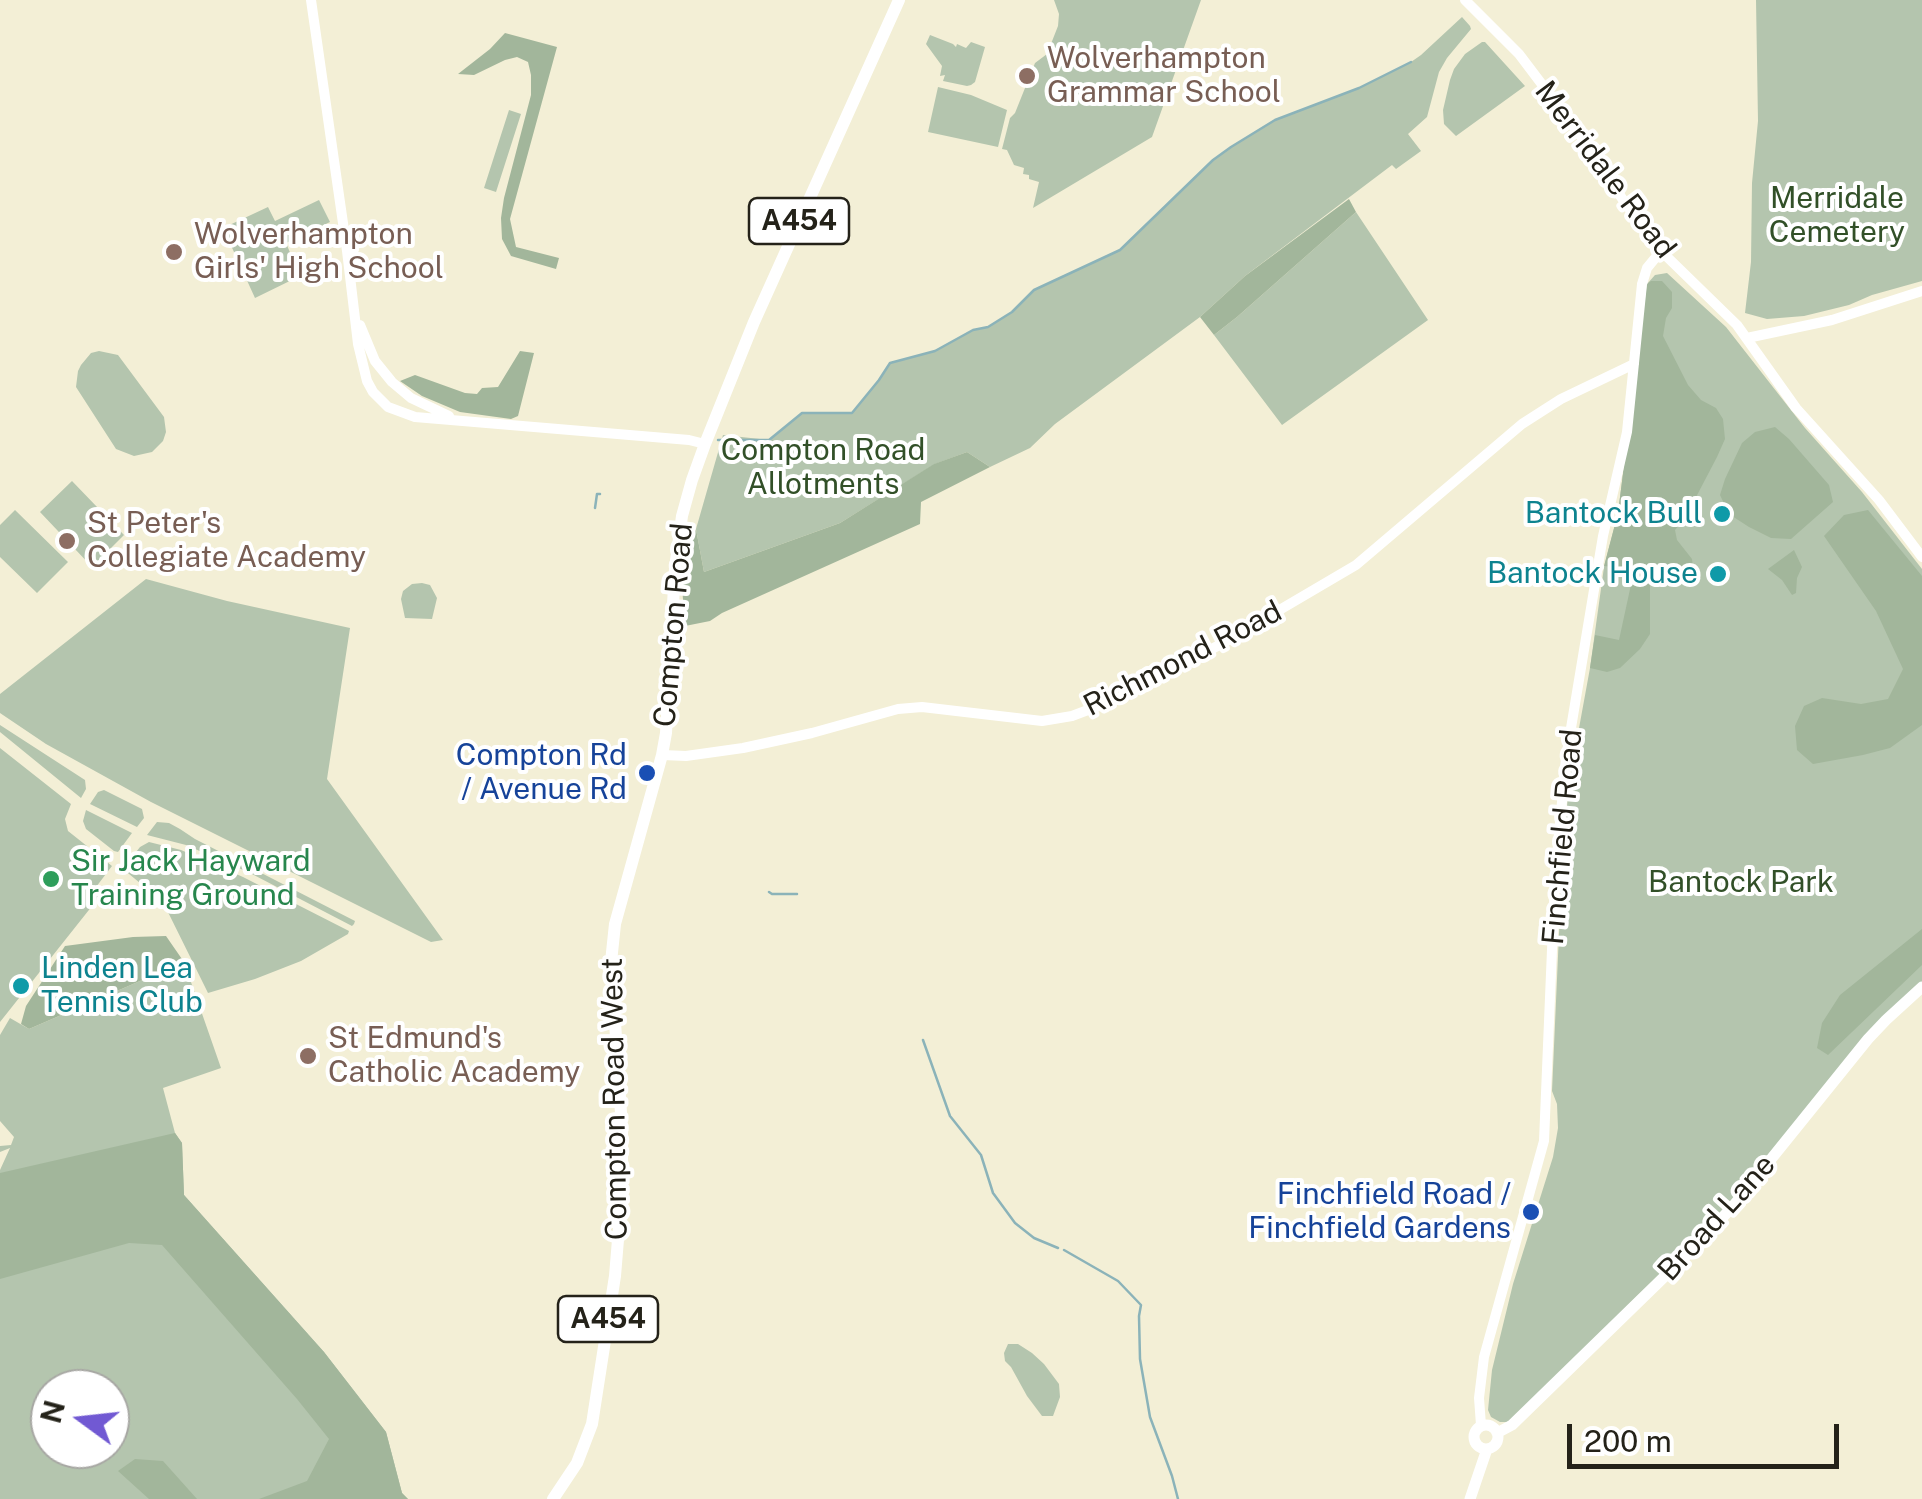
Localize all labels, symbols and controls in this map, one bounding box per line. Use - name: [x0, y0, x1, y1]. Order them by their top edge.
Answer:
- place label: Wolverhampton Grammar School: [1047, 41, 1281, 112]
- marker: Wolverhampton Grammar School: [1016, 65, 1038, 87]
- street label: Merridale Road: [1527, 74, 1683, 266]
- park label: Merridale Cemetery: [1769, 181, 1905, 252]
- road number: A454: [749, 198, 849, 244]
- place label: Wolverhampton Girls' High School: [194, 217, 444, 288]
- marker: Wolverhampton Girls' High School: [163, 241, 185, 263]
- park label: Compton Road Allotments: [721, 433, 925, 504]
- place label: Bantock Bull: [1525, 496, 1702, 532]
- marker: Bantock Bull: [1711, 503, 1733, 525]
- place label: St Peter's Collegiate Academy: [87, 506, 366, 576]
- street label: Compton Road: [647, 522, 701, 728]
- marker: St Peter's Collegiate Academy: [56, 530, 78, 552]
- place label: Bantock House: [1487, 556, 1698, 592]
- marker: Bantock House: [1707, 563, 1729, 585]
- street label: Richmond Road: [1078, 594, 1288, 724]
- street label: Finchfield Road: [1536, 728, 1590, 946]
- place label: Compton Rd / Avenue Rd: [456, 738, 627, 808]
- marker: Compton Rd / Avenue Rd: [636, 762, 658, 784]
- place label: Sir Jack Hayward Training Ground: [71, 844, 311, 914]
- park label: Bantock Park: [1648, 865, 1834, 901]
- marker: Sir Jack Hayward Training Ground: [40, 868, 62, 890]
- place label: Linden Lea Tennis Club: [41, 951, 203, 1022]
- street label: Compton Road West: [595, 957, 635, 1241]
- marker: Linden Lea Tennis Club: [10, 975, 32, 997]
- place label: St Edmund's Catholic Academy: [328, 1021, 580, 1092]
- marker: St Edmund's Catholic Academy: [297, 1045, 319, 1067]
- street label: Broad Lane: [1651, 1147, 1783, 1289]
- place label: Finchfield Road / Finchfield Gardens: [1248, 1177, 1511, 1248]
- marker: Finchfield Road / Finchfield Gardens: [1520, 1201, 1542, 1223]
- road number: A454: [558, 1296, 658, 1342]
- north arrow: [30, 1369, 130, 1469]
- text: N: [34, 1397, 71, 1426]
- scale bar: [1572, 1404, 1844, 1466]
- text: 200 m: [1584, 1423, 1672, 1459]

